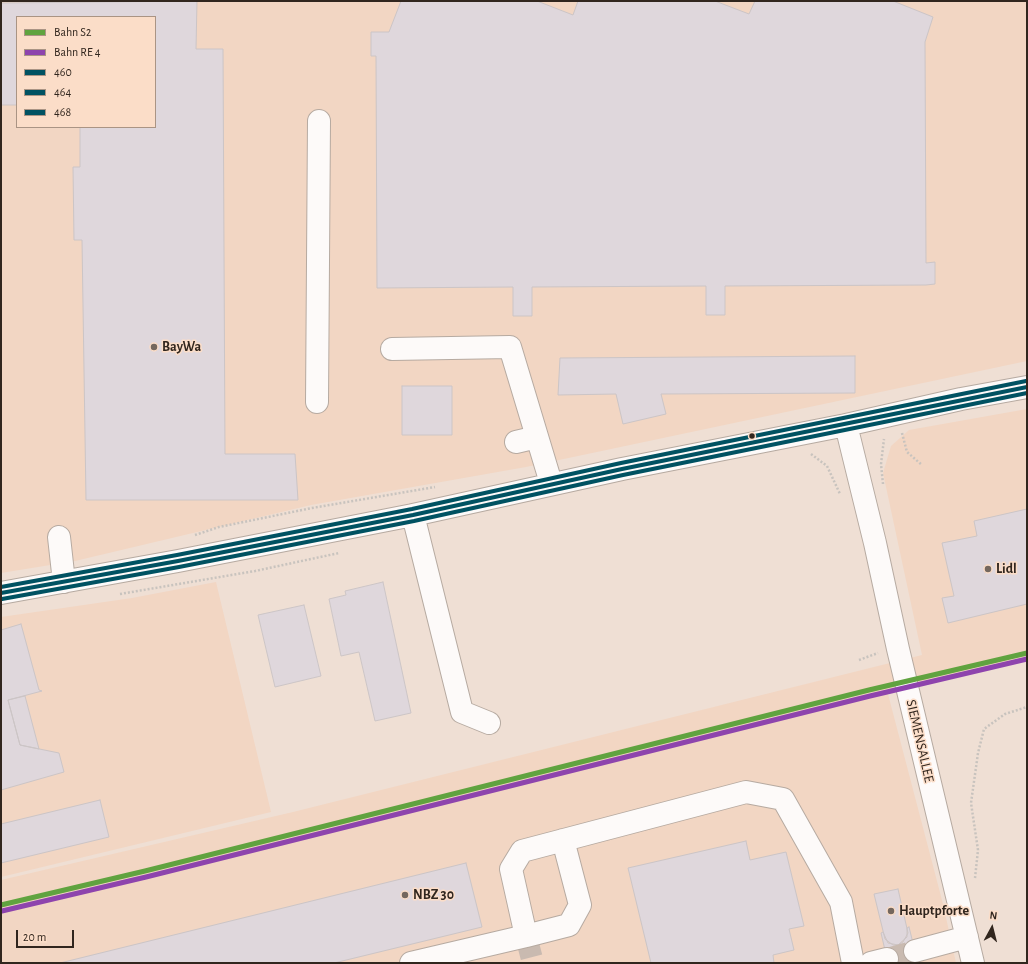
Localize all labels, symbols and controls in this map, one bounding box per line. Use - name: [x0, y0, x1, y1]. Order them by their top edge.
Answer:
- legend: [16, 16, 156, 128]
- text: Bahn S2: [54, 26, 91, 38]
- text: Bahn RE 4: [54, 46, 100, 58]
- text: 460: [54, 66, 72, 78]
- text: 464: [54, 86, 71, 98]
- text: 468: [54, 106, 71, 118]
- place label: BayWa: [162, 339, 201, 355]
- marker: BayWa: [149, 342, 159, 352]
- unlabelled marker: [747, 431, 757, 441]
- place label: Lidl: [996, 561, 1017, 577]
- marker: Lidl: [983, 564, 993, 574]
- street label: SIEMENSALLEE: [902, 698, 938, 784]
- place label: NBZ 30: [413, 887, 454, 903]
- marker: NBZ 30: [400, 890, 410, 900]
- place label: Hauptpforte: [899, 903, 969, 919]
- marker: Hauptpforte: [886, 906, 896, 916]
- north arrow: [972, 908, 1012, 948]
- text: N: [989, 910, 998, 922]
- scale bar: [18, 922, 76, 948]
- text: 20 m: [23, 931, 46, 943]

